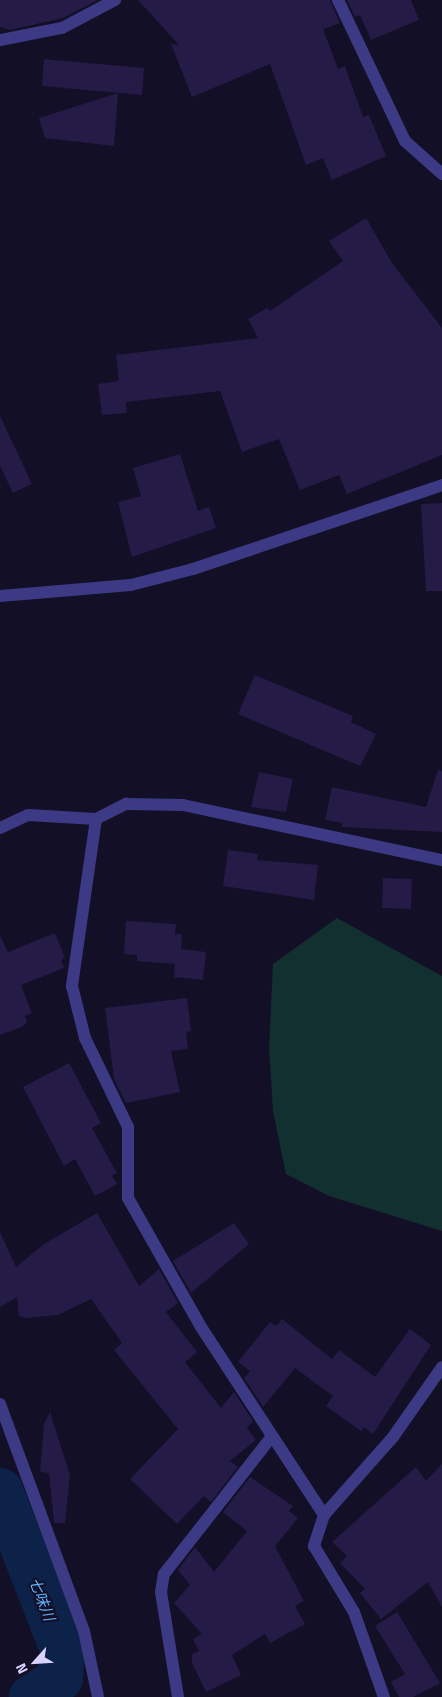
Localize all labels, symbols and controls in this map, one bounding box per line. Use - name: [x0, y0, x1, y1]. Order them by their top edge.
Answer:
- water label: 七味川: [26, 1575, 58, 1623]
- north arrow: [10, 1637, 60, 1687]
- text: N: [10, 1660, 33, 1678]

